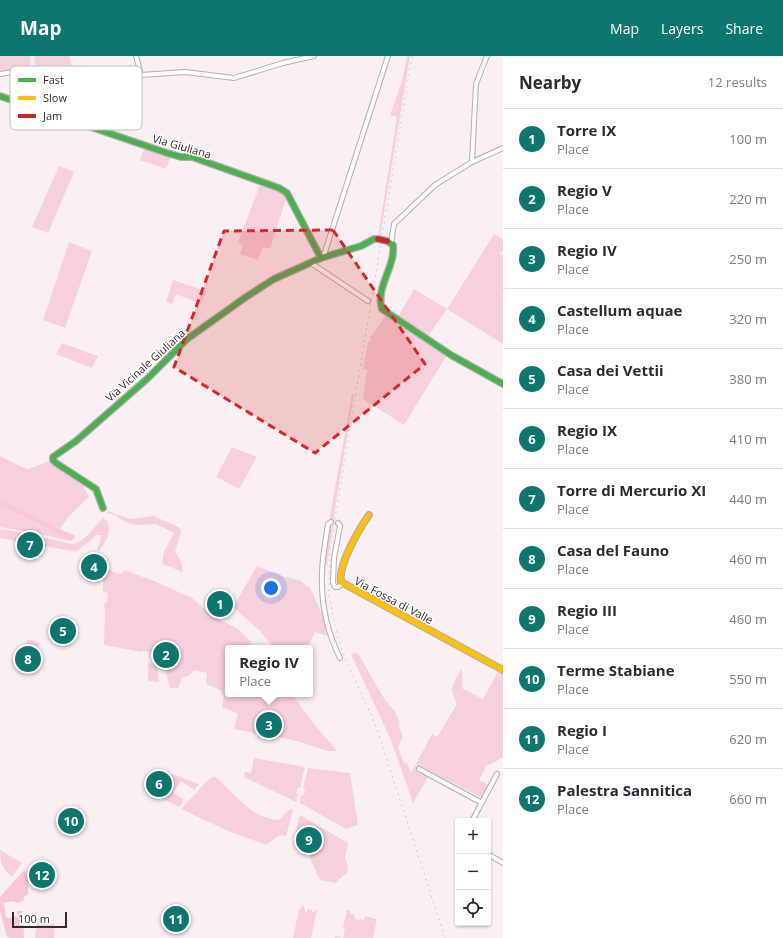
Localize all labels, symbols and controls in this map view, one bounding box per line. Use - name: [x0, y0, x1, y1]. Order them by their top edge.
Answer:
- text: Map: [20, 15, 61, 41]
- text: Map: [610, 19, 639, 38]
- text: Layers: [661, 19, 703, 38]
- text: Share: [725, 19, 763, 38]
- legend: [10, 66, 142, 130]
- text: Nearby: [519, 71, 581, 94]
- text: Fast: [43, 72, 64, 87]
- text: 12 results: [708, 73, 767, 91]
- text: Slow: [43, 90, 67, 105]
- text: Jam: [42, 108, 62, 123]
- text: Torre IX: [557, 120, 616, 140]
- street label: Via Giuliana: [151, 130, 213, 162]
- text: 1: [528, 130, 536, 148]
- text: 100 m: [729, 130, 767, 148]
- text: Place: [557, 140, 589, 158]
- text: Regio V: [557, 180, 612, 200]
- text: 2: [528, 190, 536, 208]
- text: 220 m: [729, 190, 767, 208]
- text: Place: [557, 200, 589, 218]
- text: Regio IV: [557, 240, 617, 260]
- text: 3: [528, 250, 536, 268]
- text: 250 m: [729, 250, 767, 268]
- text: Place: [557, 260, 589, 278]
- text: Castellum aquae: [557, 300, 682, 320]
- text: 4: [528, 310, 536, 328]
- text: 320 m: [729, 310, 767, 328]
- text: Place: [557, 320, 589, 338]
- street label: Via Vicinale Giuliana: [102, 325, 188, 405]
- text: Casa dei Vettii: [557, 360, 664, 380]
- text: 5: [528, 370, 536, 388]
- text: 380 m: [729, 370, 767, 388]
- text: Place: [557, 380, 589, 398]
- text: Regio IX: [557, 420, 617, 440]
- text: 6: [528, 430, 536, 448]
- text: 410 m: [729, 430, 767, 448]
- text: Place: [557, 440, 589, 458]
- text: Torre di Mercurio XI: [557, 480, 706, 500]
- text: 7: [528, 490, 536, 508]
- text: 440 m: [729, 490, 767, 508]
- text: Place: [557, 500, 589, 518]
- pin: 7: [17, 530, 43, 560]
- text: Casa del Fauno: [557, 540, 669, 560]
- text: 8: [528, 550, 536, 568]
- text: 460 m: [729, 550, 767, 568]
- pin: 4: [81, 552, 107, 582]
- text: Place: [557, 560, 589, 578]
- street label: Via Fossa di Valle: [352, 573, 436, 627]
- your location: [261, 578, 281, 598]
- pin: 1: [207, 589, 233, 619]
- text: Regio III: [557, 600, 617, 620]
- text: 9: [528, 610, 536, 628]
- text: 460 m: [729, 610, 767, 628]
- pin: 5: [50, 616, 76, 646]
- text: Place: [557, 620, 589, 638]
- pin: 2: [153, 640, 179, 670]
- pin: 8: [15, 644, 41, 674]
- popup: [225, 645, 313, 697]
- text: Regio IV: [239, 652, 299, 672]
- text: Terme Stabiane: [557, 660, 675, 680]
- text: 10: [525, 670, 539, 688]
- text: 550 m: [729, 670, 767, 688]
- text: Place: [239, 672, 271, 690]
- text: Place: [557, 680, 589, 698]
- pin: 3: [256, 710, 282, 740]
- text: Regio I: [557, 720, 607, 740]
- text: 11: [525, 730, 539, 748]
- text: 620 m: [729, 730, 767, 748]
- text: Place: [557, 740, 589, 758]
- pin: 6: [146, 769, 172, 799]
- text: Palestra Sannitica: [557, 780, 692, 800]
- text: 12: [525, 790, 539, 808]
- text: 660 m: [729, 790, 767, 808]
- text: Place: [557, 800, 589, 818]
- pin: 10: [58, 806, 84, 836]
- map controls: [455, 818, 491, 926]
- button: +: [455, 818, 491, 854]
- pin: 9: [296, 825, 322, 855]
- button: −: [455, 854, 491, 890]
- pin: 12: [29, 860, 55, 890]
- button: locate: [455, 890, 491, 926]
- pin: 11: [163, 904, 189, 934]
- scale bar: [12, 910, 67, 929]
- text: 100 m: [18, 911, 50, 926]

